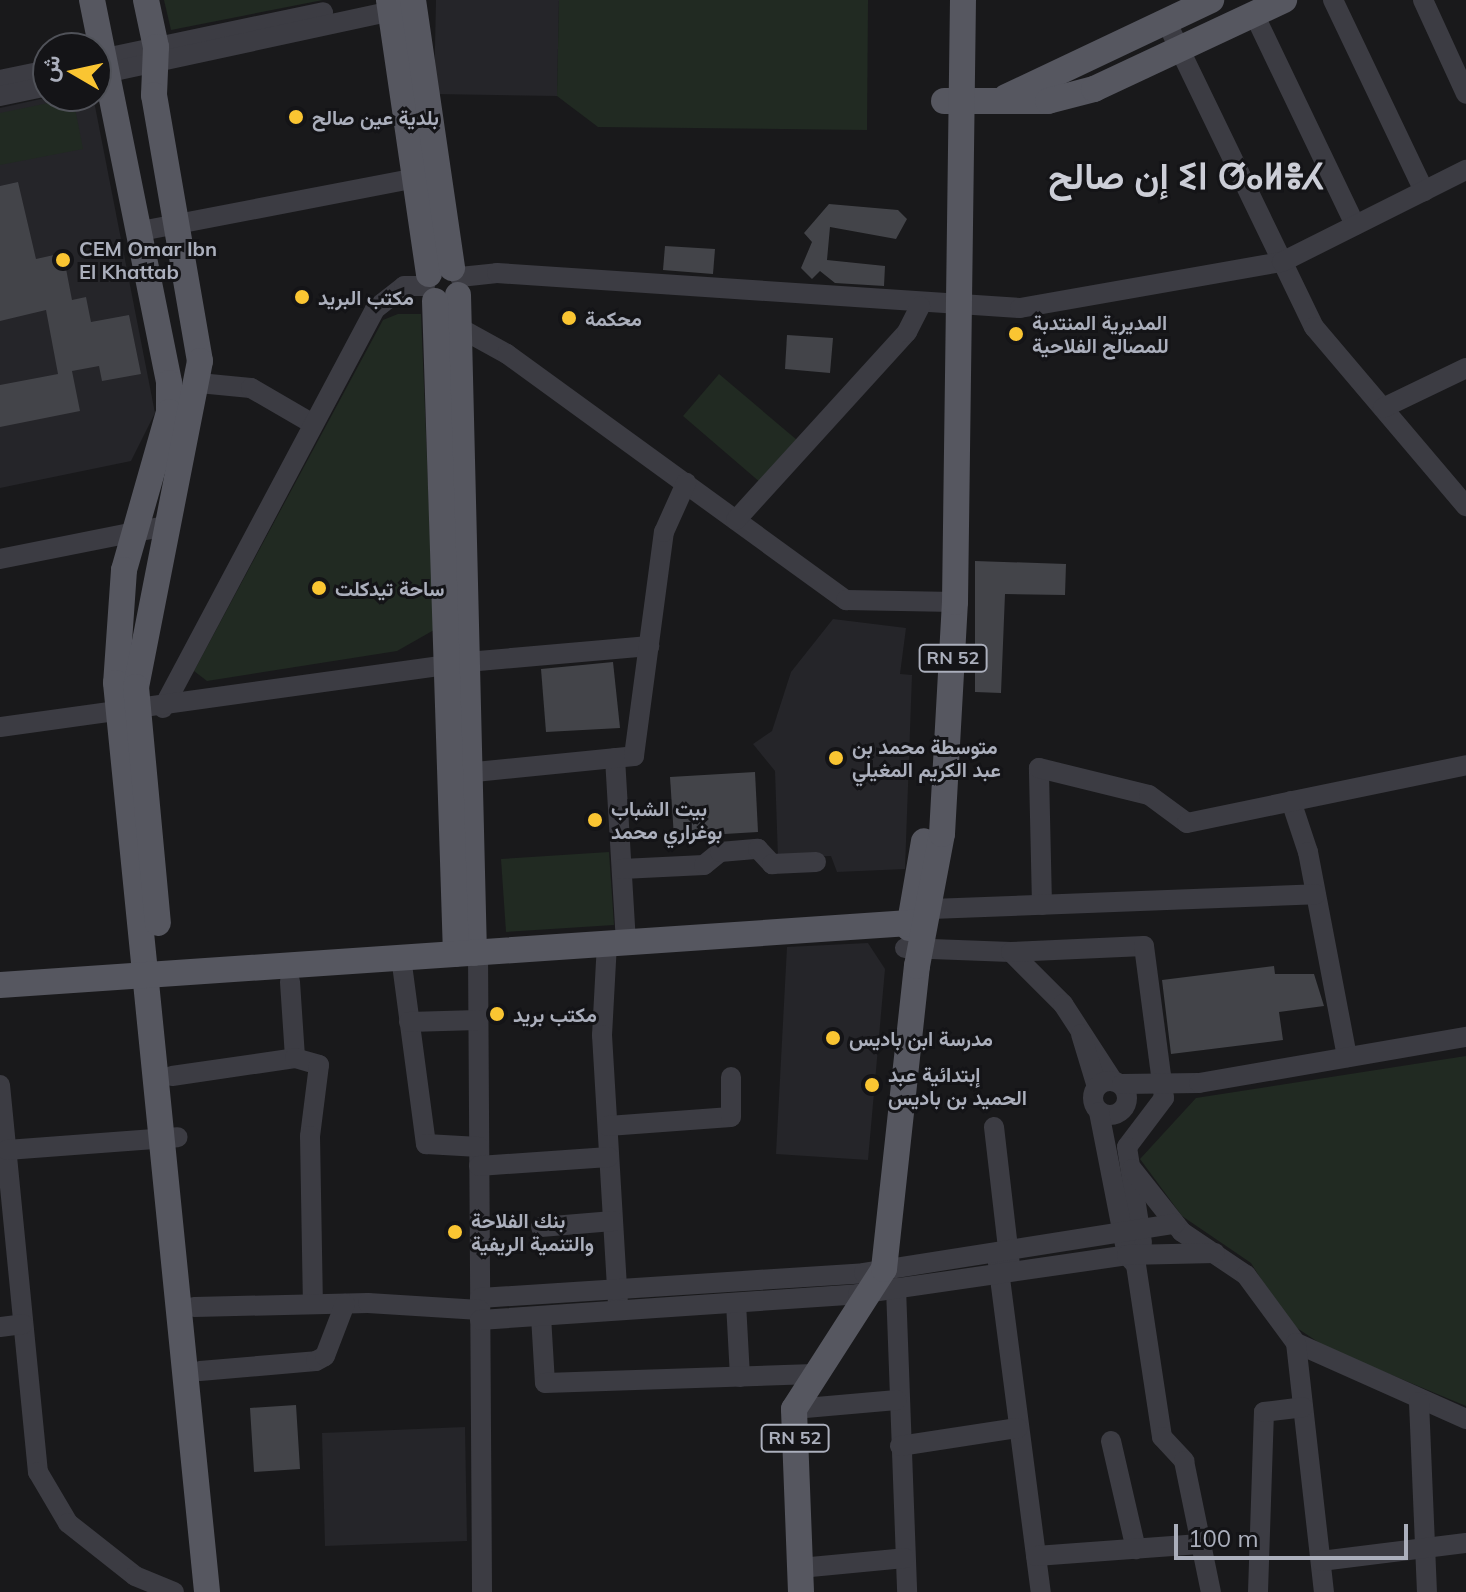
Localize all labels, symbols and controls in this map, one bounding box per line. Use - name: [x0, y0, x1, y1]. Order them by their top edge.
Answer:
- north arrow: [32, 32, 112, 112]
- text: ش: [34, 53, 66, 84]
- place label: بلدية عين صالح: [312, 105, 439, 129]
- marker: بلدية عين صالح: [287, 108, 305, 126]
- district label: إن صالح ⵉⵏ ⵚⴰⵍⴻⵃ: [1048, 154, 1324, 198]
- place label: CEM Omar Ibn El Khattab: [79, 236, 217, 283]
- marker: CEM Omar Ibn El Khattab: [54, 251, 72, 269]
- place label: مكتب البريد: [318, 285, 414, 309]
- marker: مكتب البريد: [293, 288, 311, 306]
- place label: محكمة: [585, 306, 642, 330]
- marker: محكمة: [560, 309, 578, 327]
- place label: المديرية المنتدبة للمصالح الفلاحية: [1032, 310, 1169, 357]
- marker: المديرية المنتدبة للمصالح الفلاحية: [1007, 325, 1025, 343]
- place label: ساحة تيدكلت: [335, 576, 445, 600]
- marker: ساحة تيدكلت: [310, 579, 328, 597]
- road number: RN 52: [917, 644, 989, 672]
- place label: متوسطة محمد بن عبد الكريم المغيلي: [852, 734, 1001, 781]
- marker: متوسطة محمد بن عبد الكريم المغيلي: [827, 749, 845, 767]
- place label: بيت الشباب بوغراري محمد: [611, 796, 722, 843]
- marker: بيت الشباب بوغراري محمد: [586, 811, 604, 829]
- place label: مكتب بريد: [513, 1002, 597, 1026]
- marker: مكتب بريد: [488, 1005, 506, 1023]
- place label: مدرسة ابن باديس: [849, 1026, 993, 1050]
- marker: مدرسة ابن باديس: [824, 1029, 842, 1047]
- place label: إبتدائية عبد الحميد بن باديس: [888, 1062, 1027, 1109]
- marker: إبتدائية عبد الحميد بن باديس: [863, 1076, 881, 1094]
- place label: بنك الفلاحة والتنمية الريفية: [471, 1208, 594, 1255]
- marker: بنك الفلاحة والتنمية الريفية: [446, 1223, 464, 1241]
- road number: RN 52: [759, 1424, 831, 1452]
- scale bar: [1178, 1508, 1412, 1558]
- text: 100 m: [1188, 1523, 1259, 1553]

